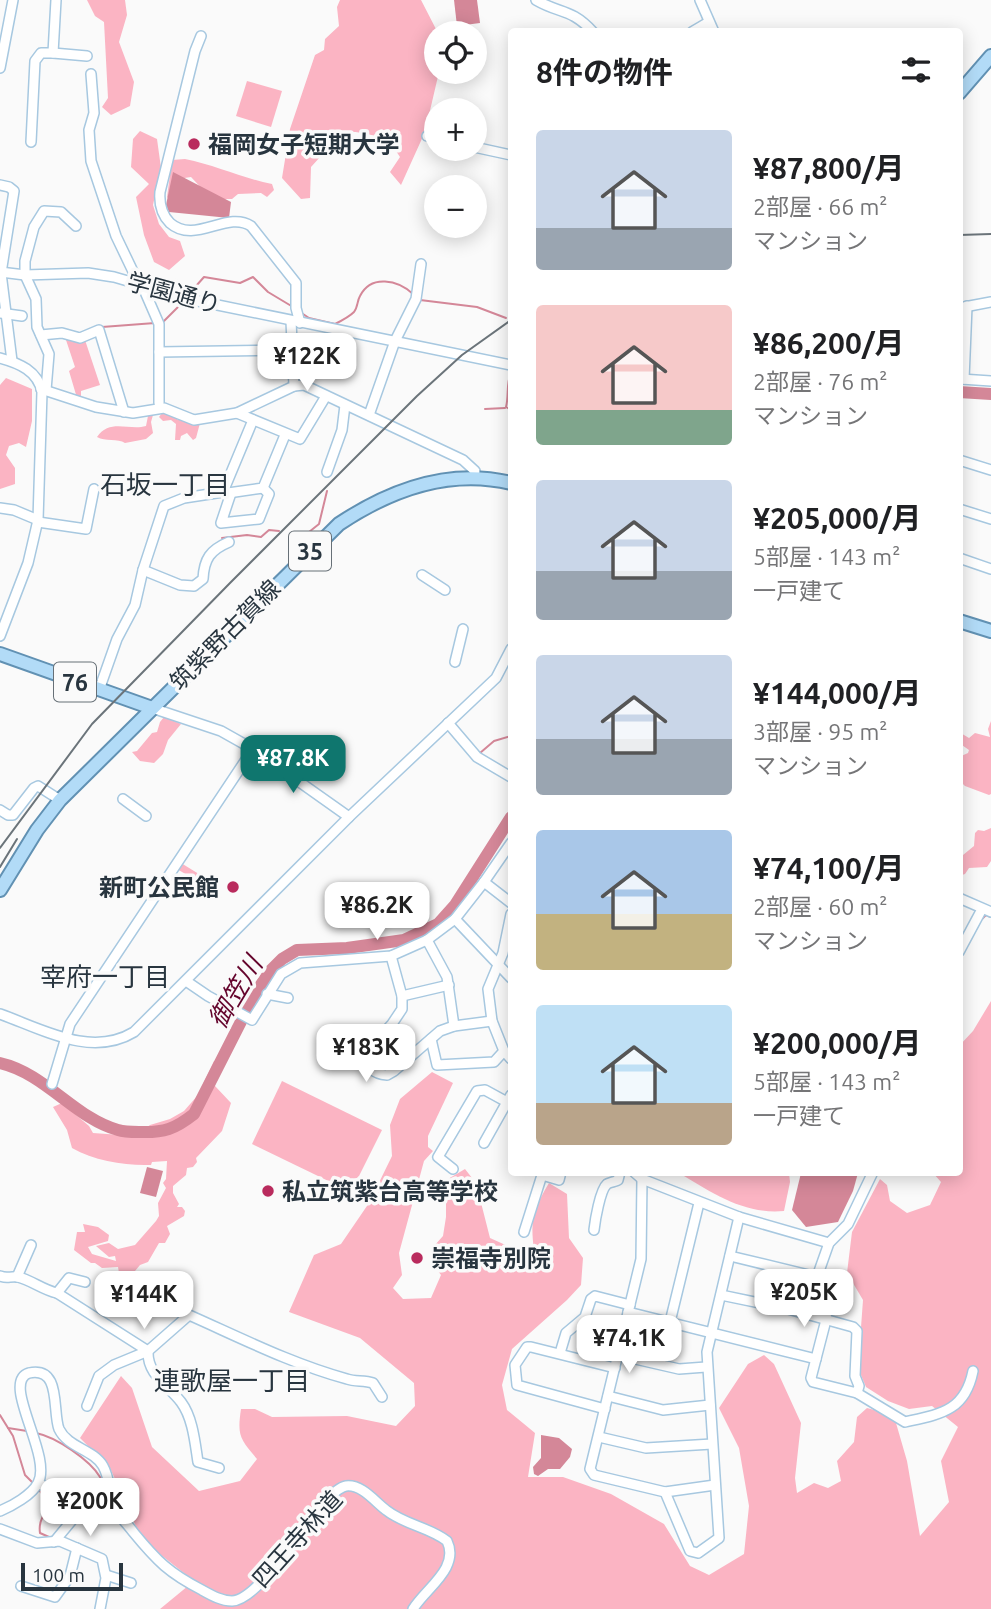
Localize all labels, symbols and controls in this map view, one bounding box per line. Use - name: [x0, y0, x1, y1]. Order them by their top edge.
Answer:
- map controls: [424, 21, 487, 238]
- button: locate: [424, 21, 487, 84]
- icon: filters: [897, 51, 935, 89]
- text: 8件の物件: [536, 55, 673, 89]
- button: +: [424, 98, 487, 161]
- place label: 福岡女子短期大学: [208, 131, 400, 158]
- marker: 福岡女子短期大学: [186, 136, 202, 152]
- text: ¥87,800/月: [753, 151, 905, 185]
- icon: home: [592, 158, 676, 242]
- button: −: [424, 175, 487, 238]
- text: 2部屋 · 66 m²: [753, 194, 887, 219]
- text: マンション: [753, 228, 868, 253]
- street label: 学園通り: [124, 268, 224, 318]
- text: ¥86,200/月: [753, 326, 905, 360]
- icon: home: [592, 333, 676, 417]
- pin: ¥122K: [258, 334, 356, 393]
- text: ¥122K: [273, 343, 341, 368]
- text: 2部屋 · 76 m²: [753, 369, 887, 394]
- text: マンション: [753, 403, 868, 428]
- district label: 石坂一丁目: [100, 470, 230, 499]
- text: ¥205,000/月: [753, 501, 921, 535]
- icon: home: [592, 508, 676, 592]
- road number: 35: [289, 531, 331, 570]
- text: 5部屋 · 143 m²: [753, 544, 900, 569]
- street label: 筑紫野古賀線: [165, 575, 285, 695]
- text: 一戸建て: [753, 578, 845, 603]
- road number: 76: [54, 662, 96, 702]
- text: ¥144,000/月: [753, 676, 921, 710]
- icon: home: [592, 683, 676, 767]
- text: 3部屋 · 95 m²: [753, 719, 887, 744]
- pin: ¥87.8K: [236, 736, 350, 795]
- text: ¥87.8K: [257, 745, 329, 770]
- text: マンション: [753, 753, 868, 778]
- text: ¥74,100/月: [753, 851, 905, 885]
- icon: home: [592, 858, 676, 942]
- place label: 新町公民館: [99, 874, 219, 901]
- marker: 新町公民館: [225, 879, 241, 895]
- pin: ¥86.2K: [320, 883, 434, 942]
- text: ¥86.2K: [341, 892, 413, 917]
- text: 2部屋 · 60 m²: [753, 894, 887, 919]
- text: マンション: [753, 928, 868, 953]
- water label: 御笠川: [202, 949, 269, 1033]
- district label: 宰府一丁目: [40, 962, 170, 991]
- pin: ¥183K: [317, 1024, 415, 1084]
- text: ¥200,000/月: [753, 1026, 921, 1060]
- icon: home: [592, 1033, 676, 1117]
- text: ¥183K: [332, 1034, 400, 1059]
- text: 5部屋 · 143 m²: [753, 1069, 900, 1094]
- text: 一戸建て: [753, 1103, 845, 1128]
- place label: 私立筑紫台高等学校: [282, 1178, 498, 1205]
- marker: 私立筑紫台高等学校: [260, 1183, 276, 1199]
- place label: 崇福寺別院: [431, 1245, 551, 1272]
- marker: 崇福寺別院: [409, 1250, 425, 1266]
- pin: ¥205K: [755, 1270, 853, 1329]
- pin: ¥144K: [95, 1272, 193, 1331]
- text: ¥205K: [770, 1279, 838, 1304]
- text: ¥144K: [110, 1281, 178, 1306]
- pin: ¥74.1K: [572, 1316, 686, 1375]
- text: ¥74.1K: [593, 1325, 665, 1350]
- district label: 連歌屋一丁目: [154, 1366, 310, 1395]
- pin: ¥200K: [41, 1478, 139, 1538]
- street label: 四王寺林道: [247, 1485, 347, 1593]
- text: ¥200K: [56, 1488, 124, 1513]
- scale bar: [21, 1560, 122, 1592]
- text: 100 m: [32, 1564, 85, 1586]

